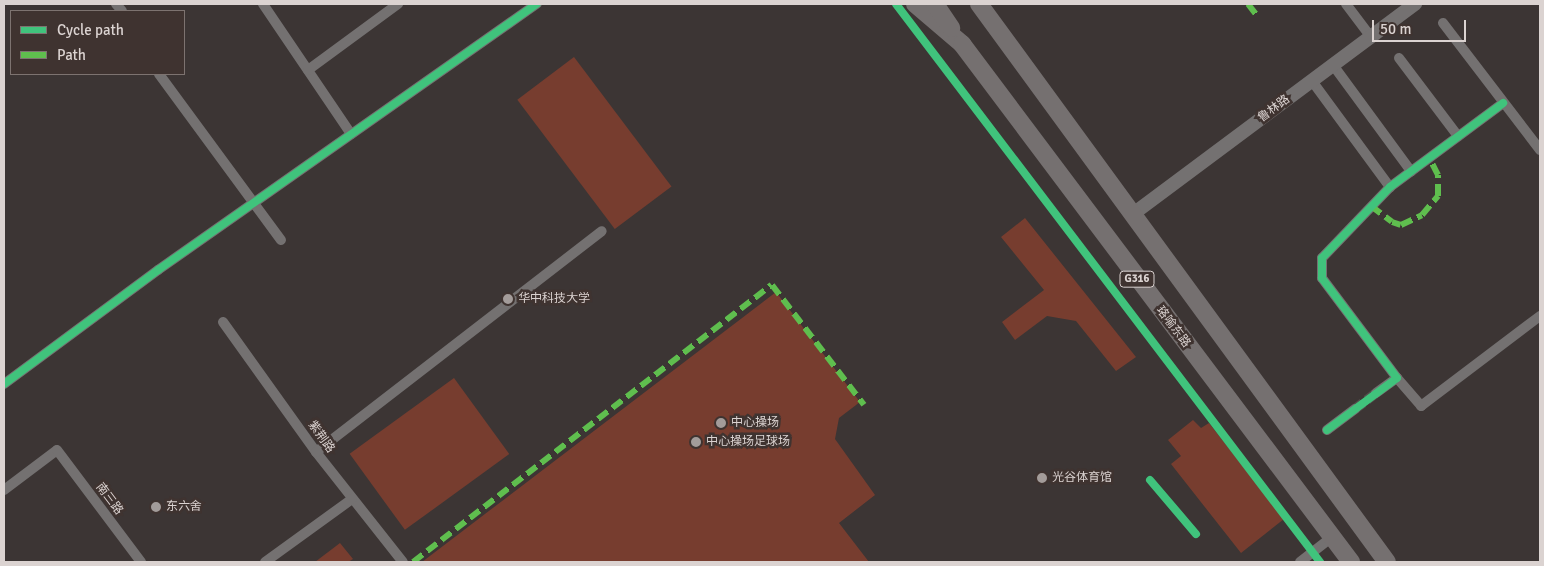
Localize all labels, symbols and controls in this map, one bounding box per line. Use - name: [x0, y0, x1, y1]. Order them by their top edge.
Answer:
- legend: [10, 10, 185, 75]
- scale bar: [1374, 10, 1468, 42]
- text: 50 m: [1380, 20, 1411, 38]
- text: Cycle path: [57, 21, 124, 39]
- text: Path: [57, 46, 86, 64]
- street label: 鲁林路: [1255, 92, 1293, 126]
- road number: G316: [1118, 270, 1156, 288]
- place label: 华中科技大学: [518, 292, 590, 306]
- marker: 华中科技大学: [502, 293, 514, 305]
- street label: 珞喻东路: [1153, 303, 1193, 351]
- place label: 中心操场: [731, 416, 779, 430]
- marker: 中心操场: [715, 417, 727, 429]
- street label: 紫荆路: [305, 418, 337, 456]
- place label: 中心操场足球场: [706, 435, 790, 449]
- marker: 中心操场足球场: [690, 436, 702, 448]
- place label: 光谷体育馆: [1052, 471, 1112, 485]
- marker: 光谷体育馆: [1036, 472, 1048, 484]
- street label: 南三路: [92, 480, 126, 518]
- place label: 东六舍: [166, 500, 202, 514]
- marker: 东六舍: [150, 501, 162, 513]

